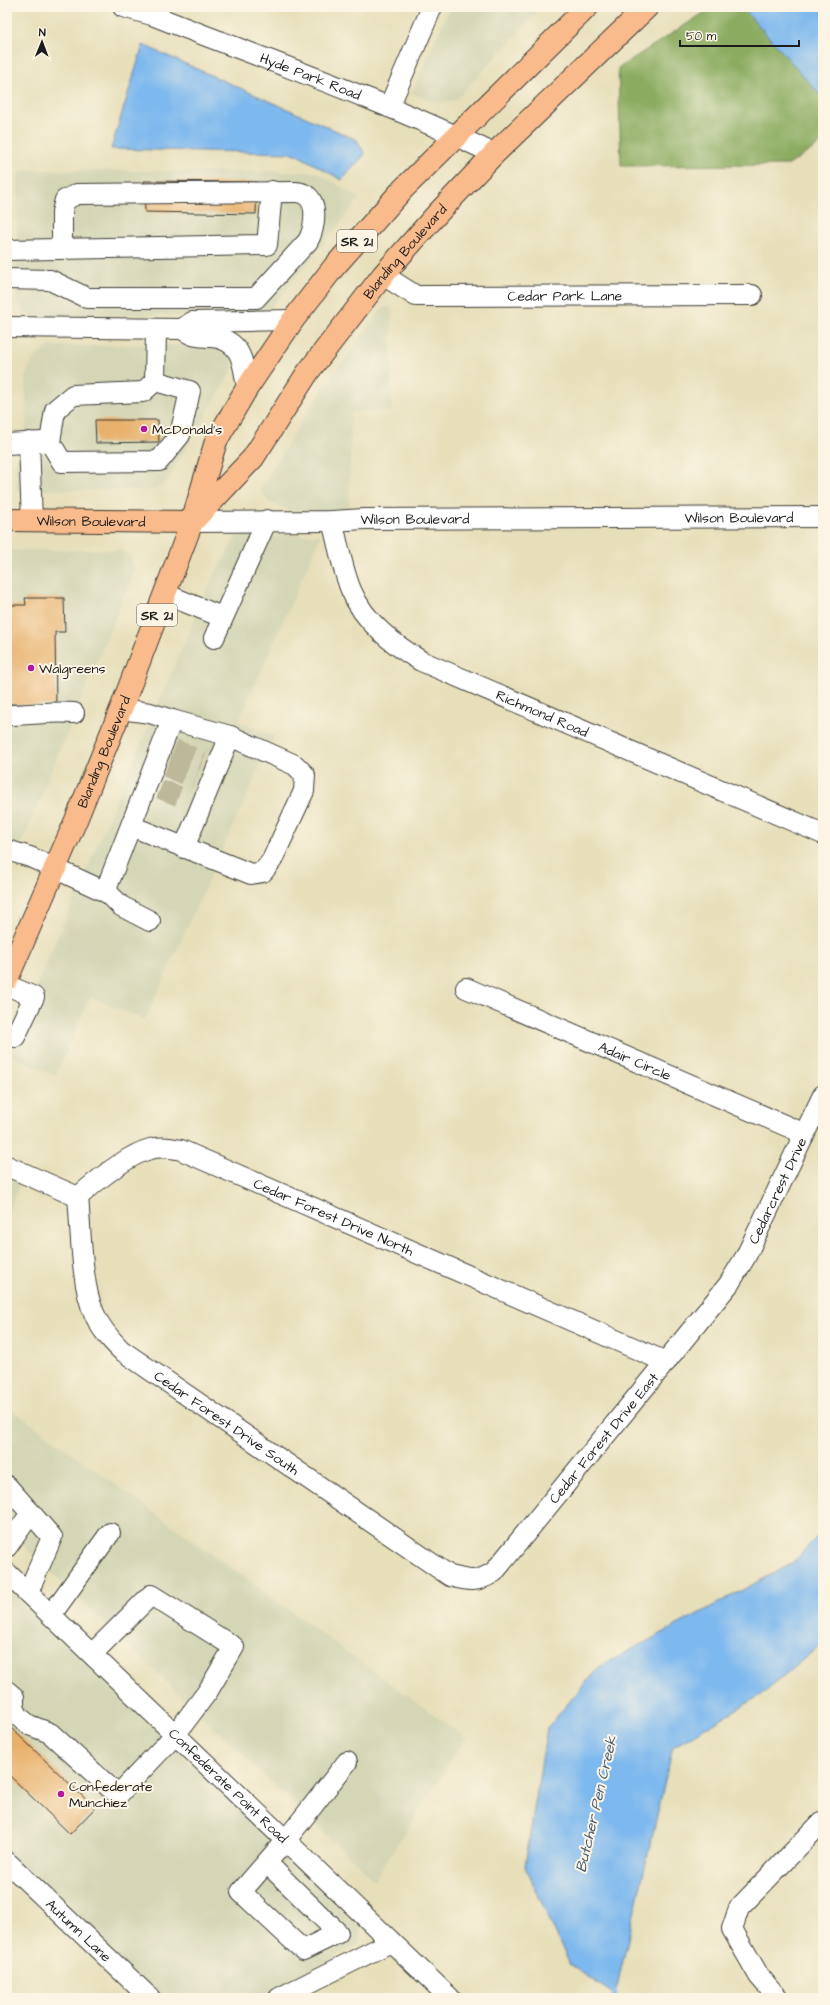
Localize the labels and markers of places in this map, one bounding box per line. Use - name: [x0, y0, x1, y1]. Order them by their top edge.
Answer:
- place label: McDonald's: [152, 420, 222, 440]
- marker: McDonald's: [139, 424, 149, 434]
- place label: Walgreens: [39, 659, 106, 679]
- marker: Walgreens: [26, 663, 36, 673]
- place label: Confederate Munchiez: [69, 1777, 153, 1813]
- marker: Confederate Munchiez: [56, 1789, 66, 1799]

